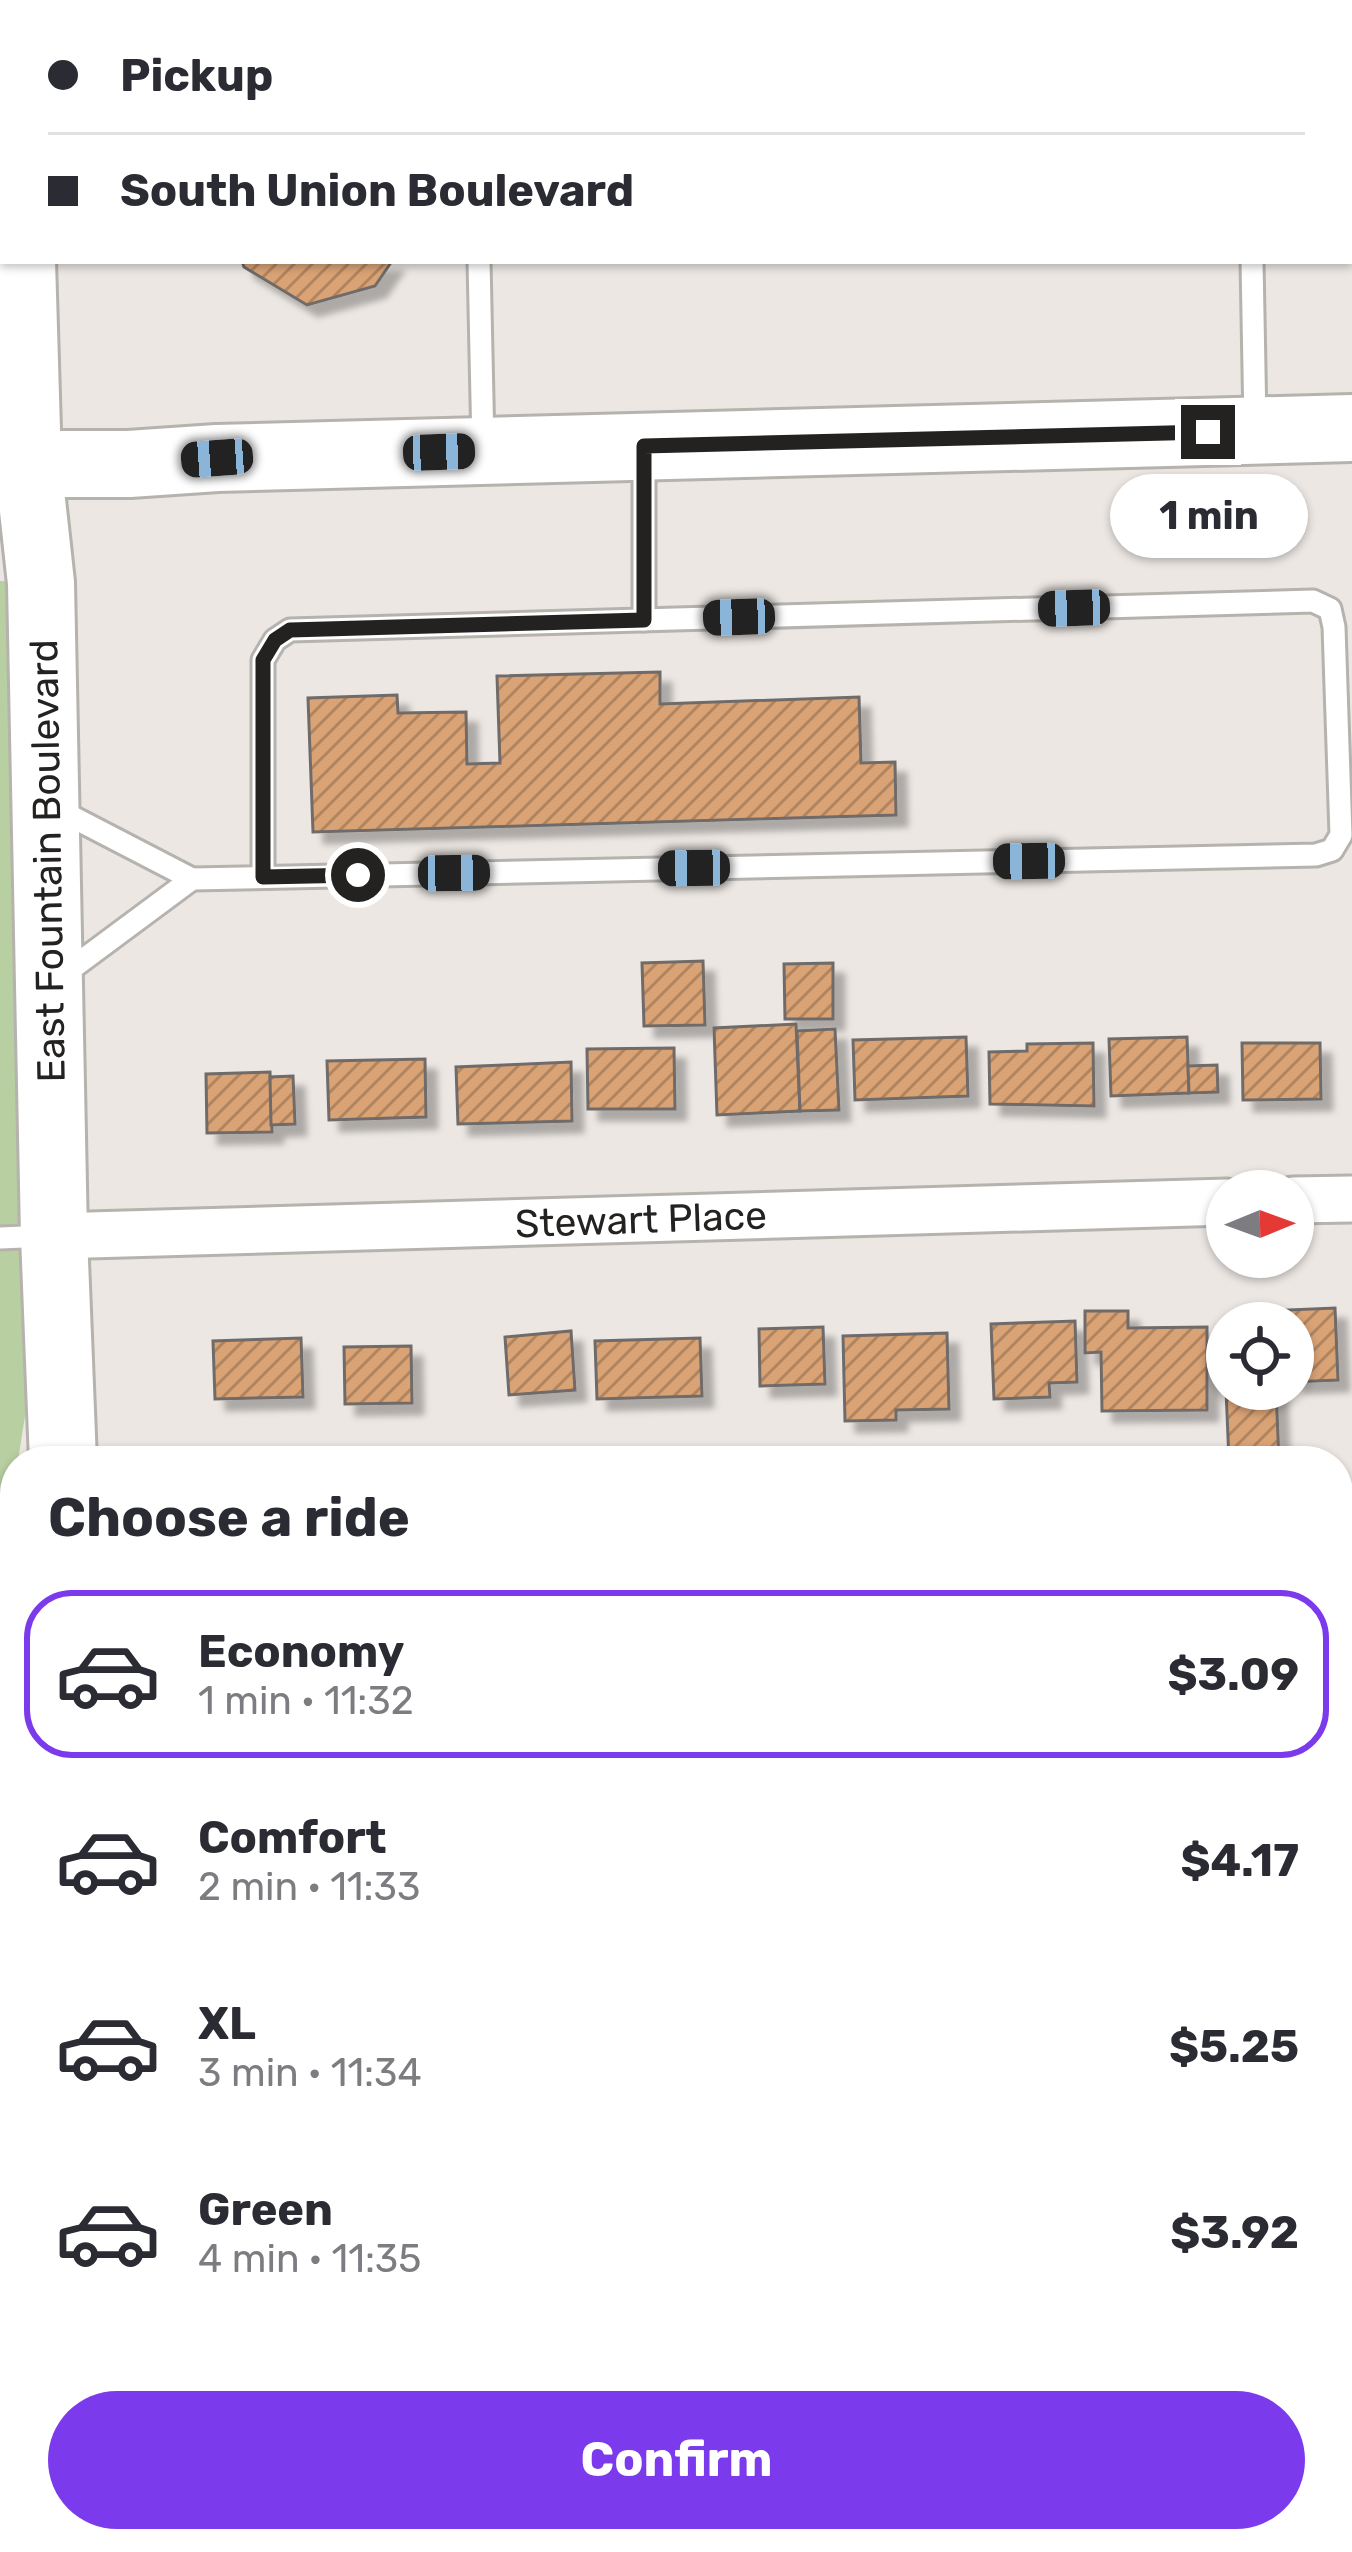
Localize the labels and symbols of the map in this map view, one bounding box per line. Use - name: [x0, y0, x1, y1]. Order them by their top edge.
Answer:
- route end: [1181, 405, 1235, 459]
- car: [402, 433, 476, 471]
- car: [180, 438, 254, 478]
- callout: 1 min: [1109, 474, 1307, 558]
- car: [1037, 589, 1111, 627]
- car: [702, 598, 776, 636]
- street label: East Fountain Boulevard: [21, 639, 75, 1083]
- car: [993, 842, 1065, 880]
- route start: [331, 848, 385, 902]
- car: [658, 849, 730, 887]
- car: [418, 854, 490, 892]
- north arrow: [1206, 1170, 1314, 1278]
- street label: Stewart Place: [514, 1193, 768, 1247]

